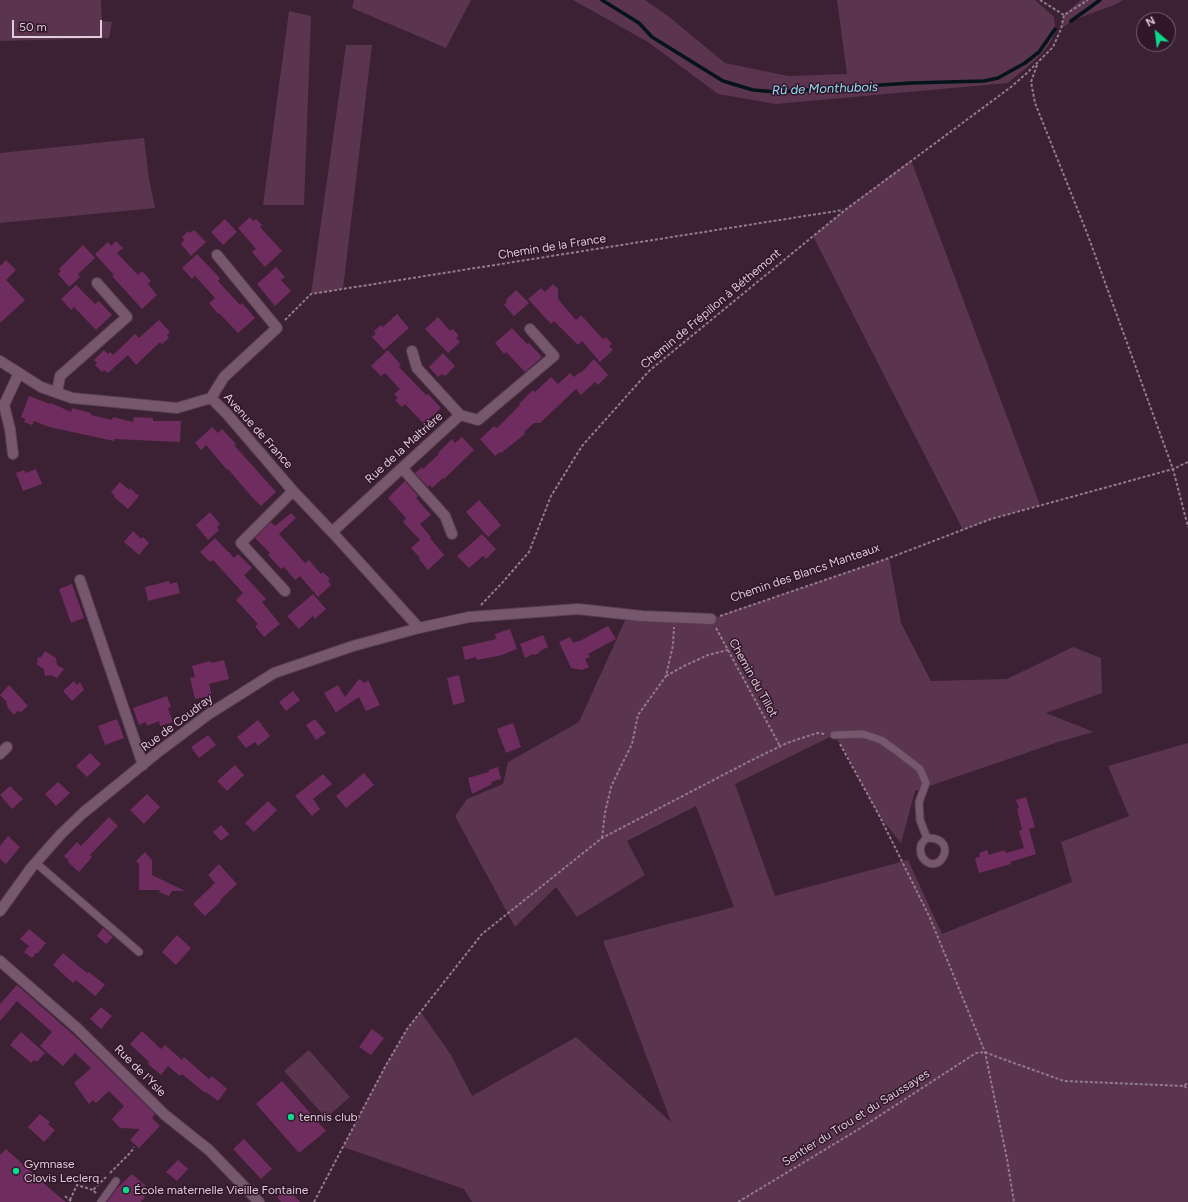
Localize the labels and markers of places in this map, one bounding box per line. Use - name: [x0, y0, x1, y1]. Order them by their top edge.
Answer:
- place label: tennis club: [299, 1110, 358, 1124]
- marker: tennis club: [286, 1112, 296, 1122]
- place label: Gymnase Clovis Leclerq: [24, 1157, 99, 1185]
- marker: Gymnase Clovis Leclerq: [11, 1166, 21, 1176]
- place label: École maternelle Vieille Fontaine: [134, 1183, 308, 1197]
- marker: École maternelle Vieille Fontaine: [121, 1185, 131, 1195]

